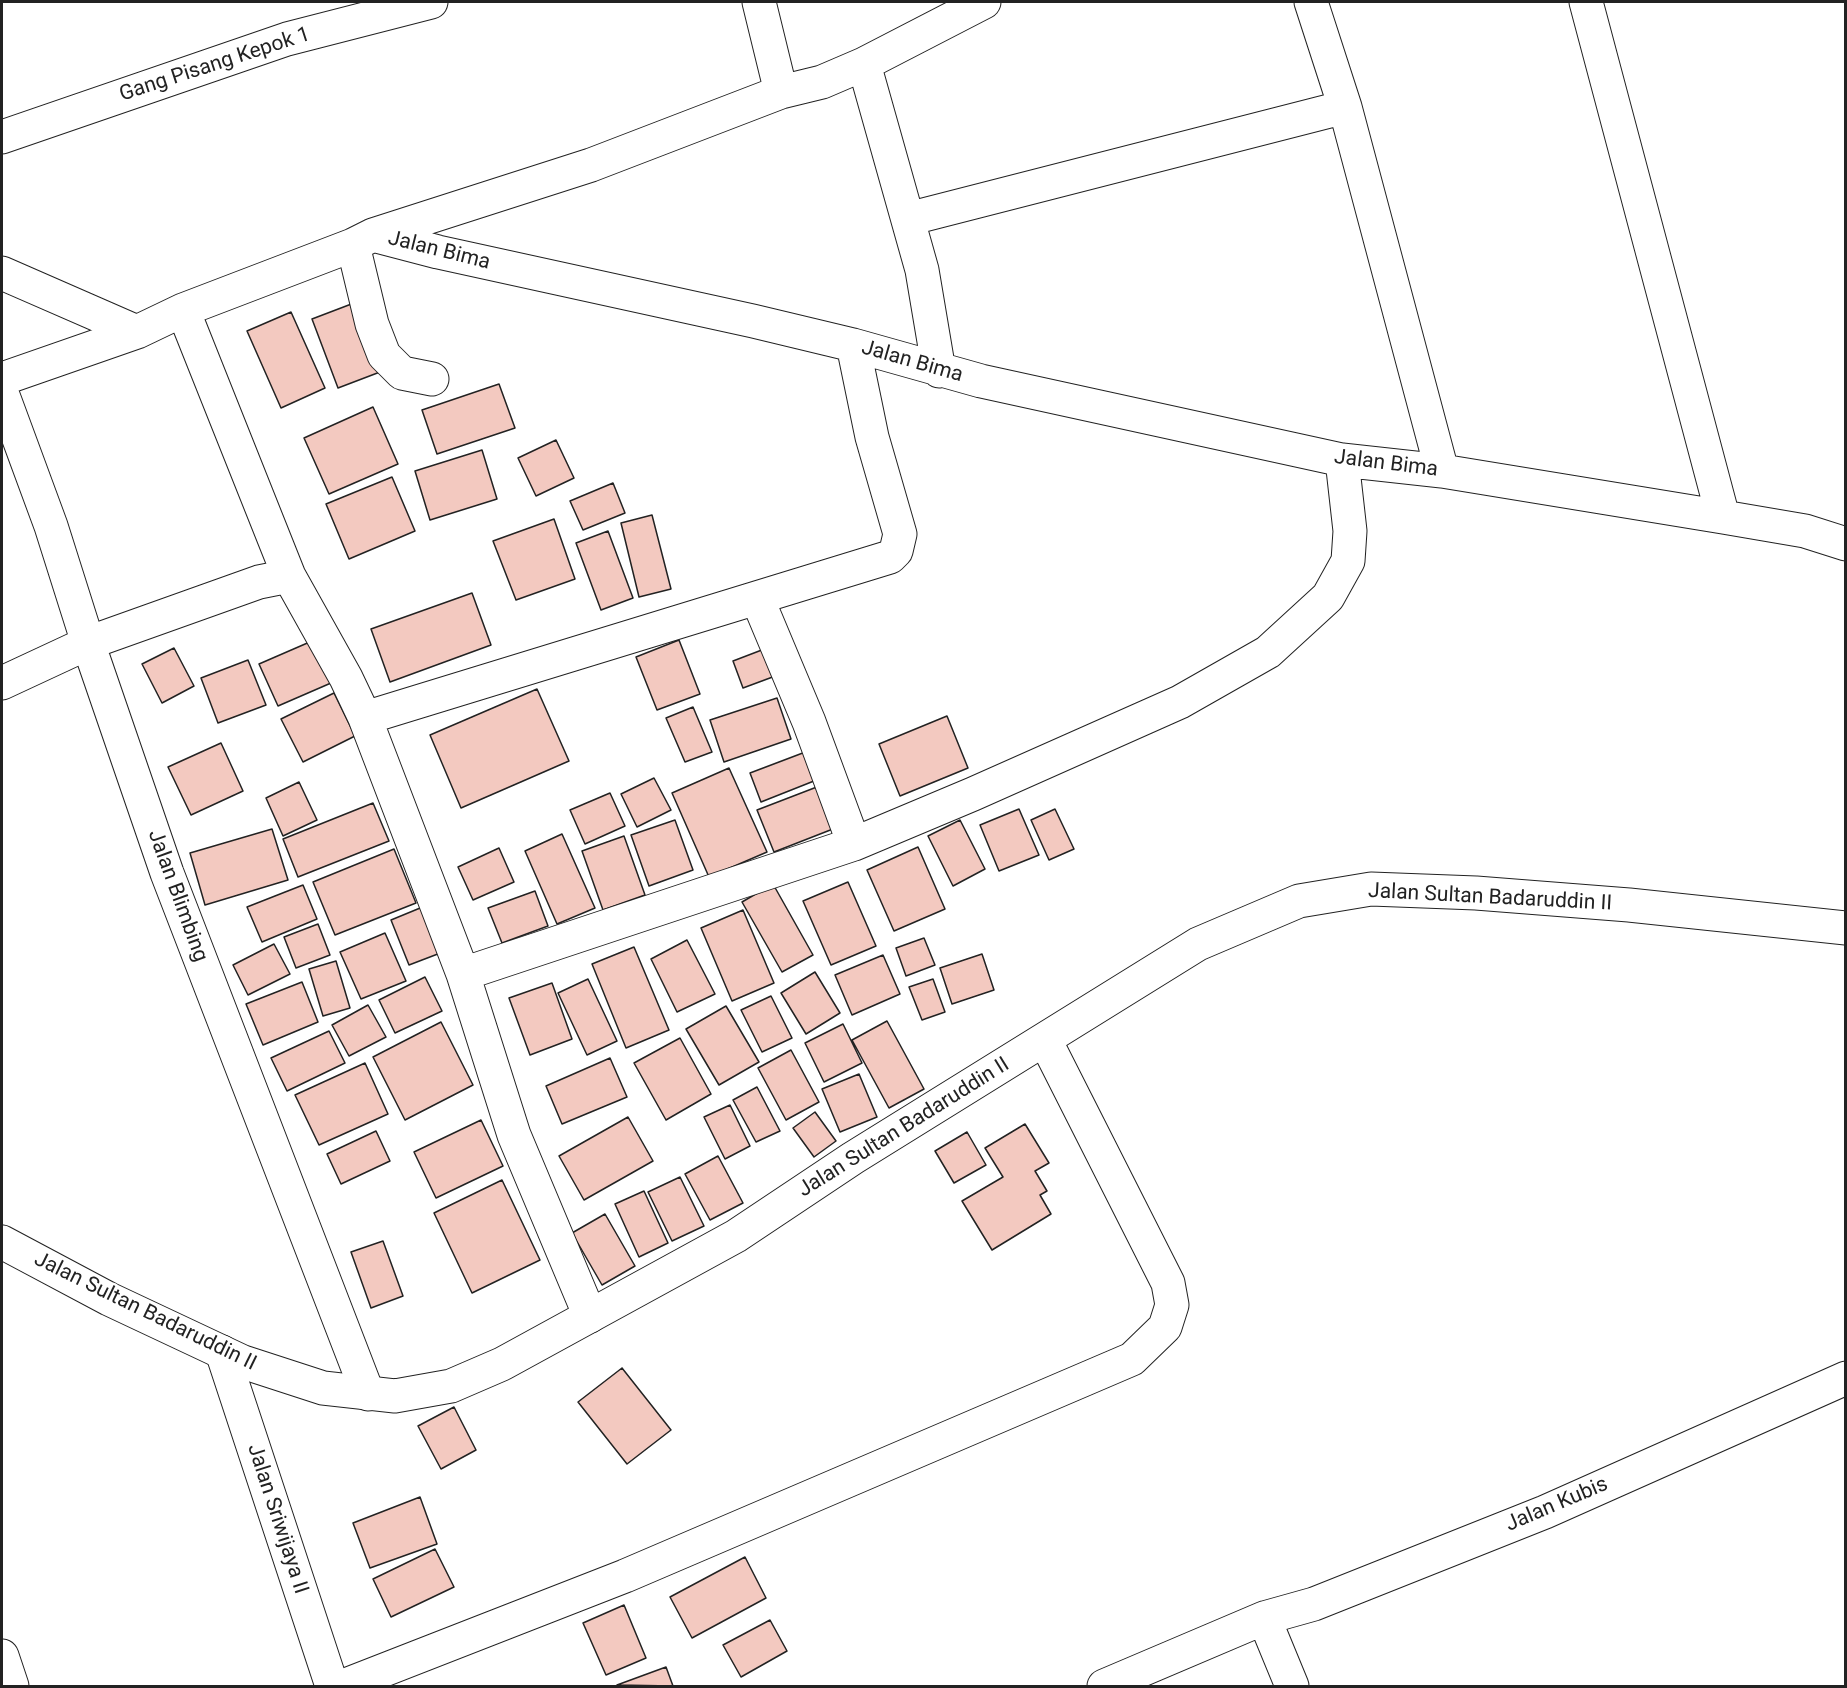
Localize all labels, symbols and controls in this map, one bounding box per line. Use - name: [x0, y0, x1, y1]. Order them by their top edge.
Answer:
- street label: Gang Pisang Kepok 1: [116, 22, 314, 108]
- street label: Jalan Bima: [385, 226, 493, 276]
- street label: Jalan Bima: [858, 336, 966, 388]
- street label: Jalan Bima: [1333, 445, 1439, 483]
- street label: Jalan Blimbing: [142, 827, 212, 965]
- street label: Jalan Sultan Badaruddin II: [1367, 879, 1613, 917]
- street label: Jalan Sultan Badaruddin II: [794, 1053, 1014, 1203]
- street label: Jalan Sultan Badaruddin II: [30, 1247, 260, 1377]
- street label: Jalan Sriwijaya II: [241, 1441, 313, 1597]
- street label: Jalan Kubis: [1502, 1472, 1612, 1538]

